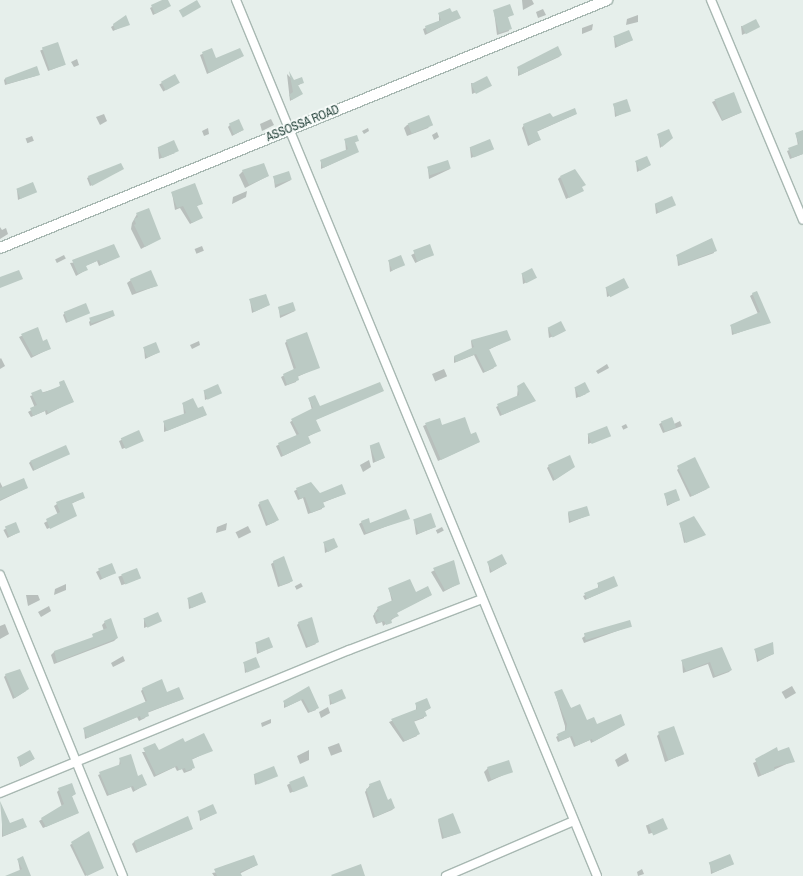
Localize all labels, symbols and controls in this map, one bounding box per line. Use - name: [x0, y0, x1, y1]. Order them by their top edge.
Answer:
- street label: ASSOSSA ROAD: [264, 103, 342, 145]

